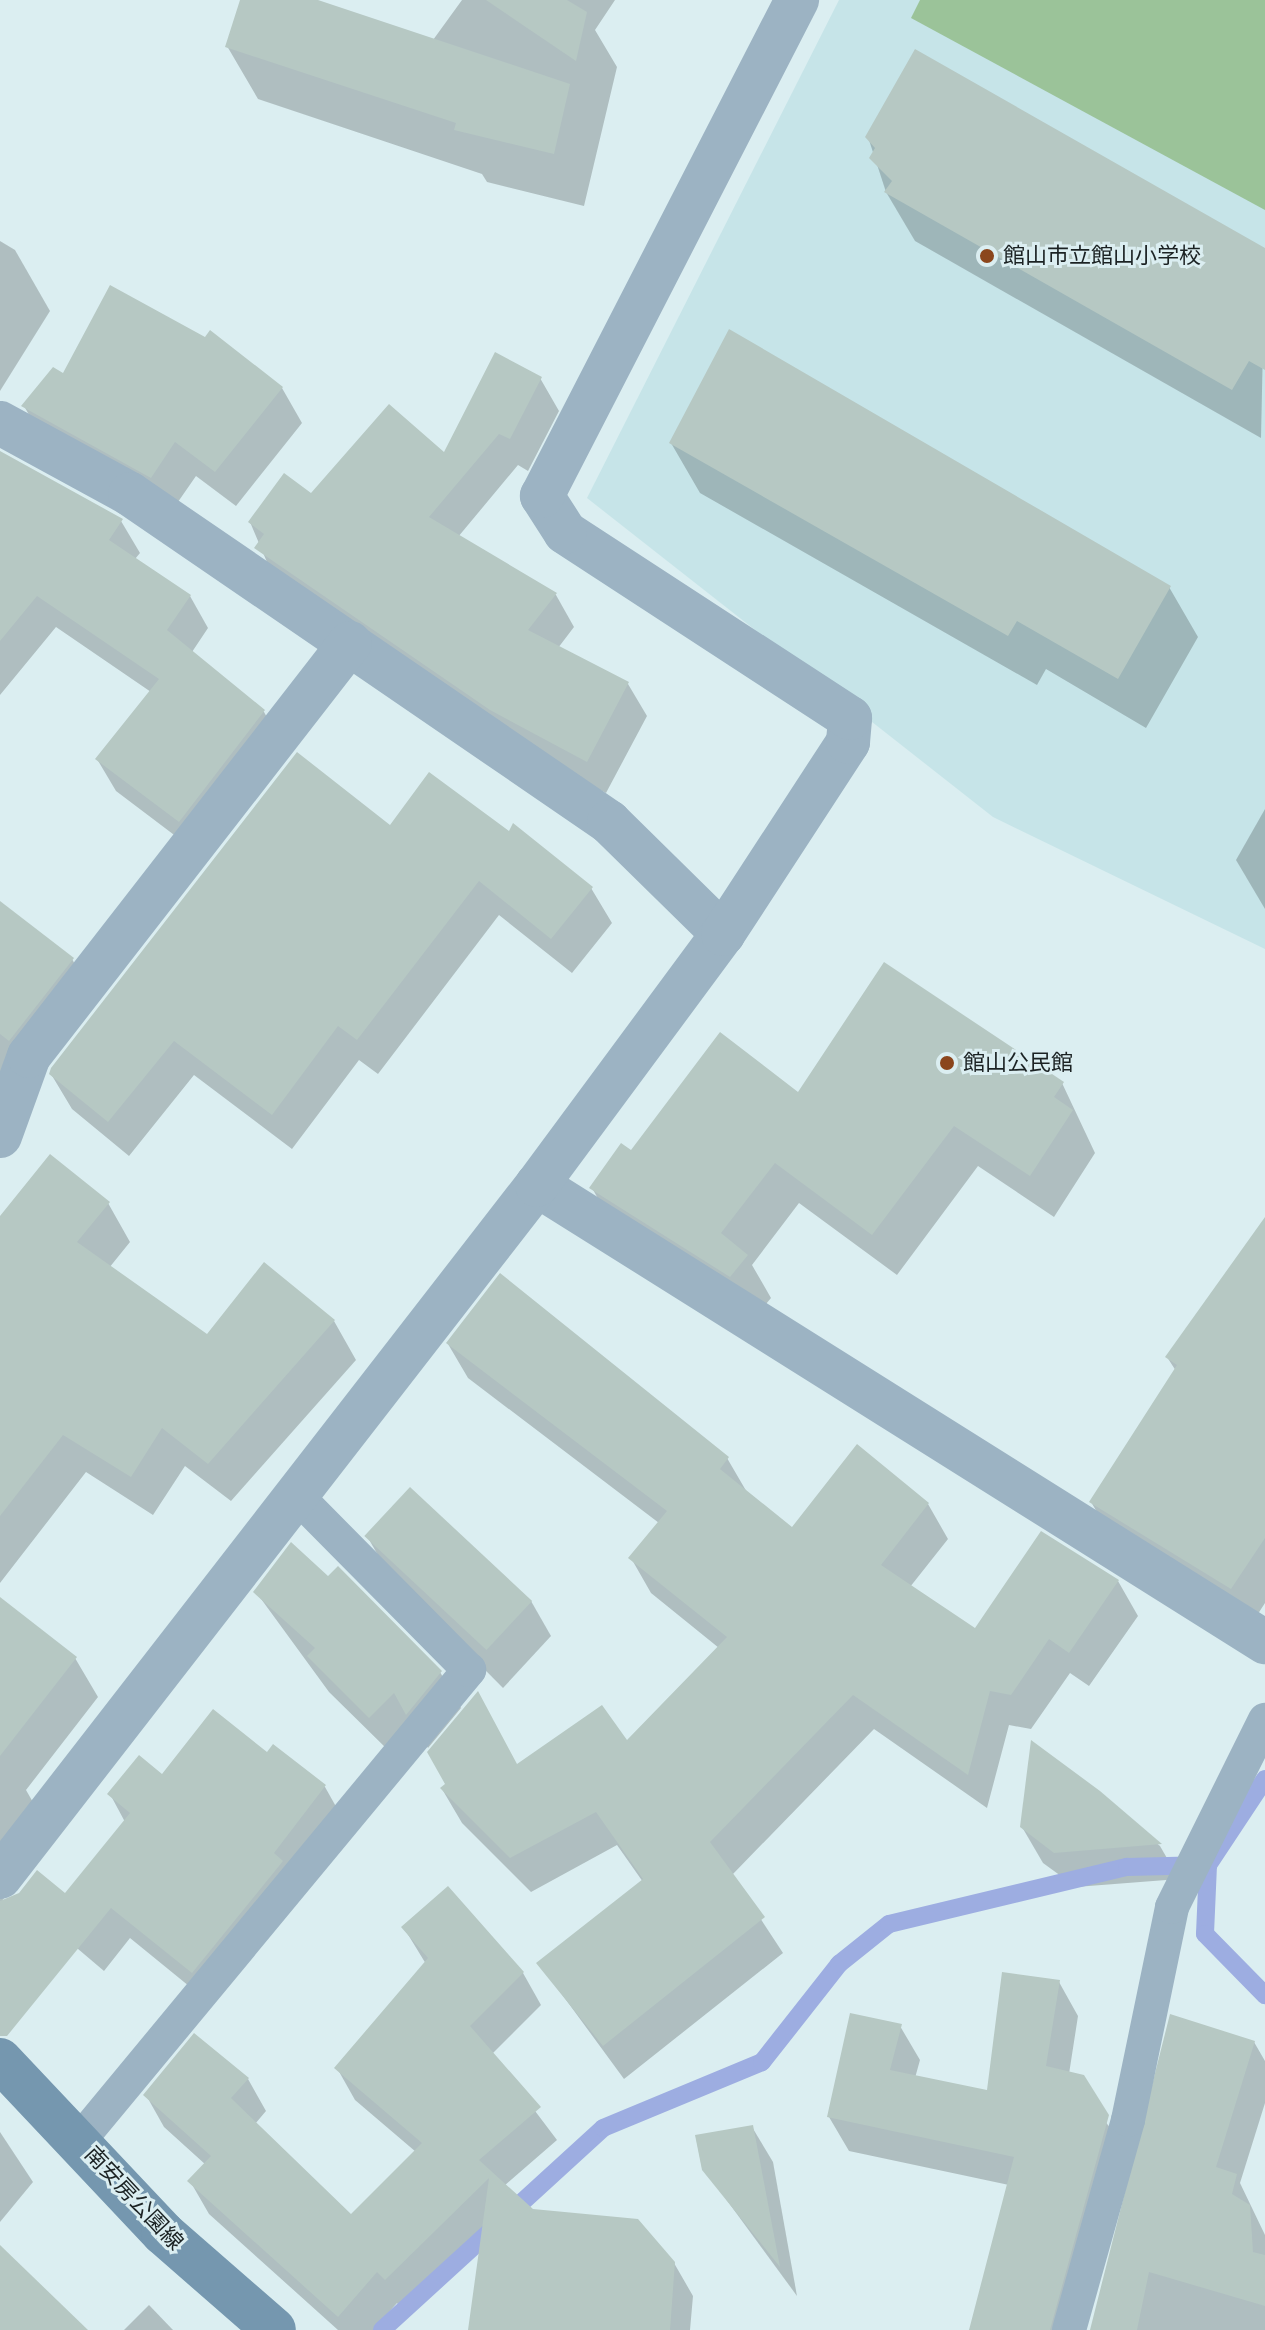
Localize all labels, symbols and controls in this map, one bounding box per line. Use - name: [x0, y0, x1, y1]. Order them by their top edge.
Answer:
- place label: 館山市立館山小学校: [1003, 243, 1201, 269]
- marker: 館山市立館山小学校: [978, 247, 996, 265]
- place label: 館山公民館: [963, 1050, 1073, 1076]
- marker: 館山公民館: [938, 1054, 956, 1072]
- street label: 南安房公園線: [79, 2141, 189, 2255]

